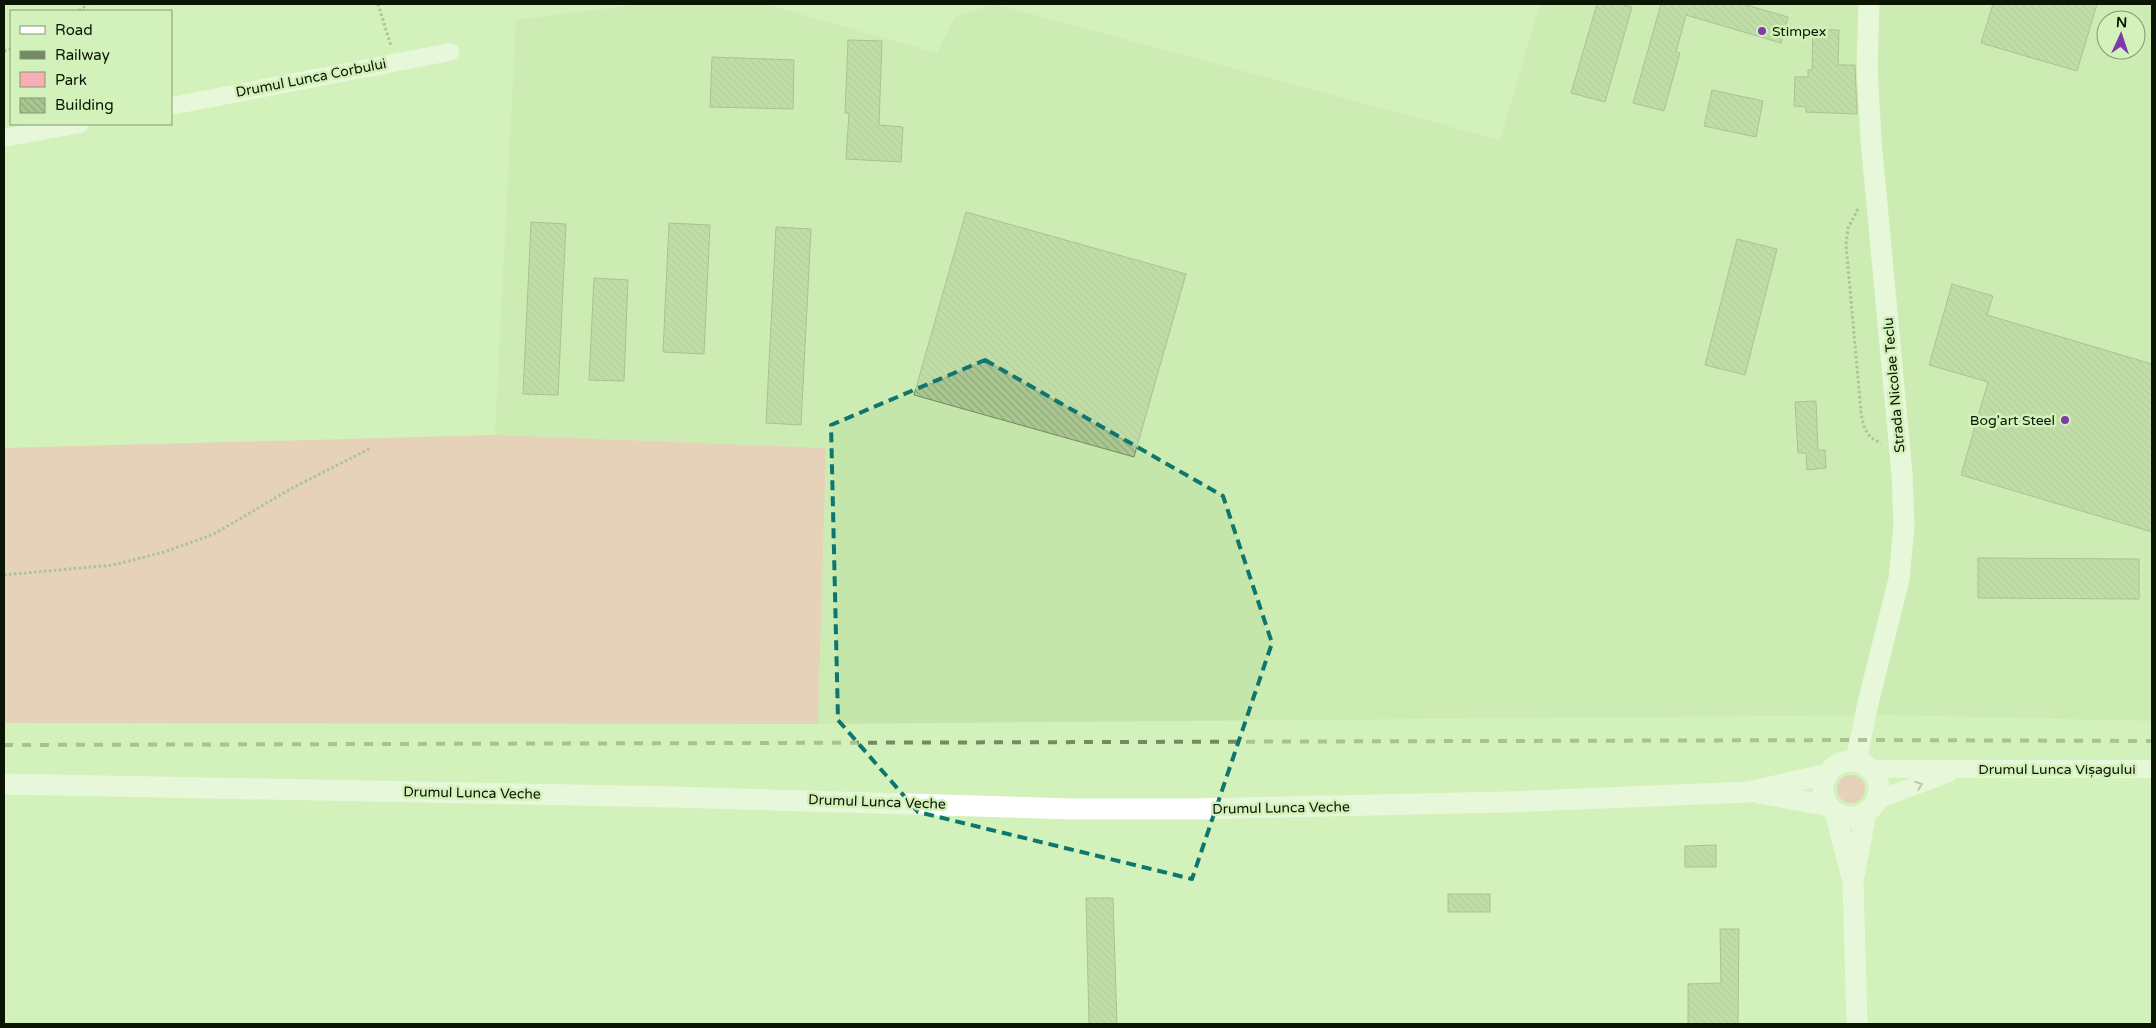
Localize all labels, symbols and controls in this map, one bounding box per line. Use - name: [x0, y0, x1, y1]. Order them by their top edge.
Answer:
- legend: [10, 10, 172, 125]
- north arrow: [2096, 10, 2146, 60]
- text: N: [2116, 14, 2128, 31]
- text: Road: [55, 21, 93, 39]
- place label: Stimpex: [1772, 23, 1826, 40]
- marker: Stimpex: [1756, 25, 1768, 37]
- text: Railway: [55, 46, 110, 64]
- street label: Drumul Lunca Corbului: [234, 55, 388, 101]
- text: Park: [55, 71, 87, 89]
- text: Building: [55, 96, 114, 114]
- street label: Strada Nicolae Teclu: [1880, 317, 1908, 453]
- place label: Bog'art Steel: [1970, 412, 2055, 429]
- marker: Bog'art Steel: [2059, 414, 2071, 426]
- street label: Drumul Lunca Vișagului: [1978, 761, 2136, 778]
- one-way arrow: [1914, 781, 1923, 791]
- street label: Drumul Lunca Veche: [403, 783, 541, 803]
- street label: Drumul Lunca Veche: [808, 791, 946, 813]
- street label: Drumul Lunca Veche: [1212, 798, 1350, 818]

